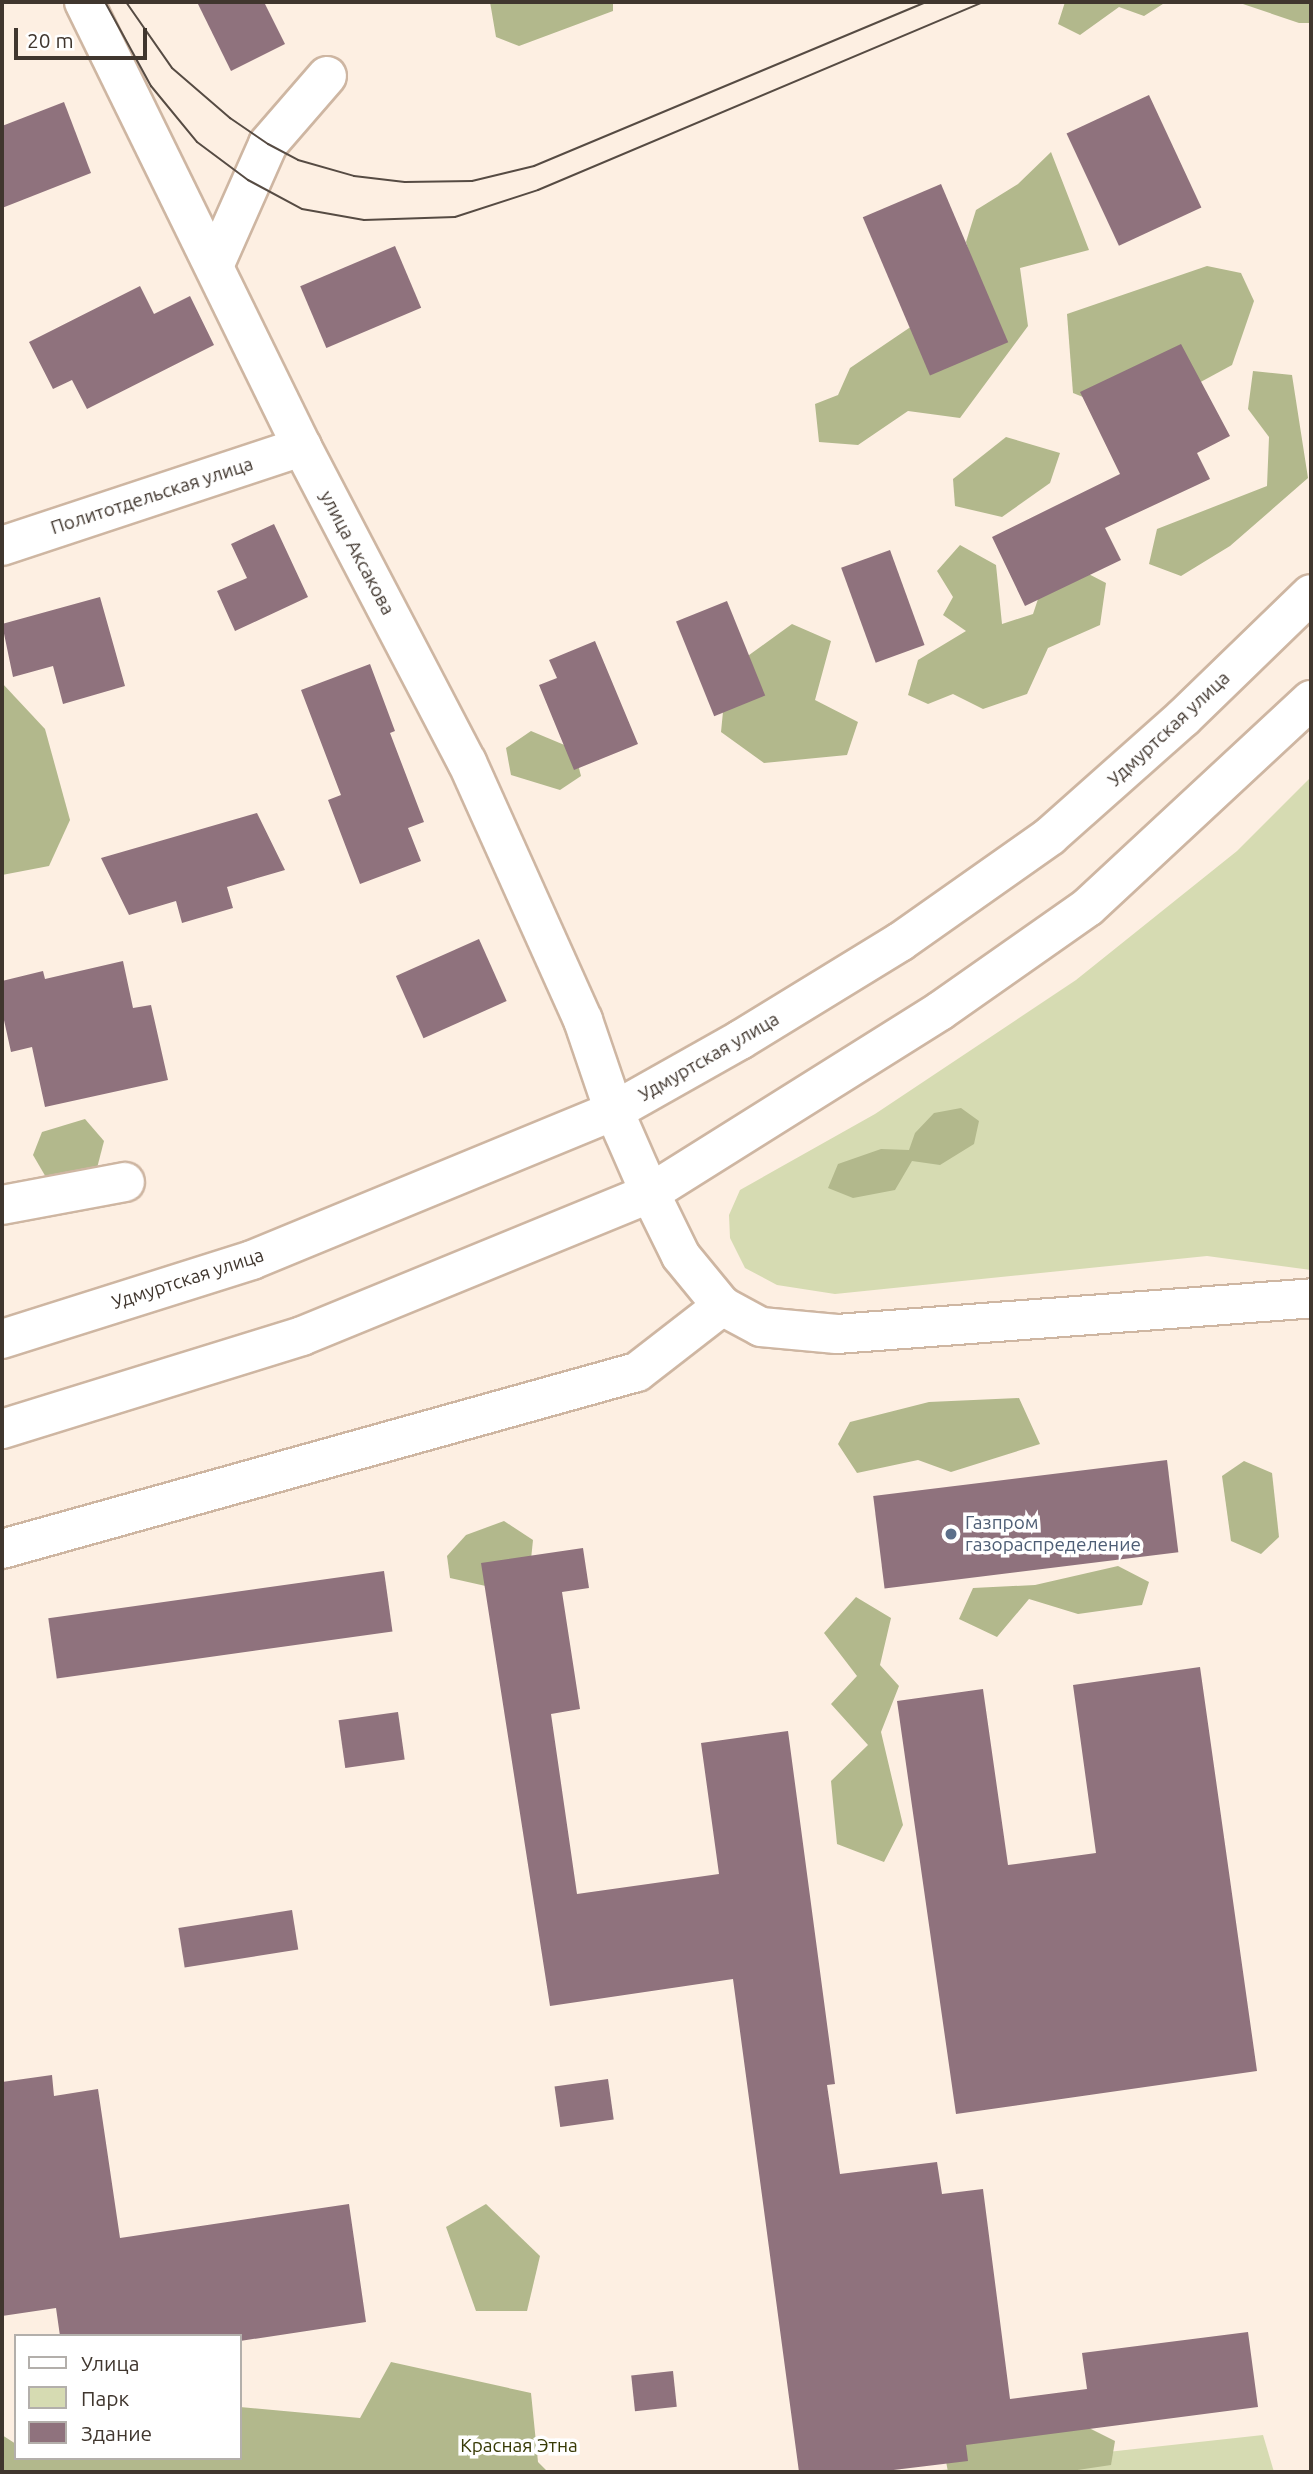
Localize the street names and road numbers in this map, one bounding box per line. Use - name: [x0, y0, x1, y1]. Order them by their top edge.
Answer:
- street label: Политотдельская улица: [48, 452, 256, 540]
- street label: улица Аксакова: [315, 487, 399, 619]
- street label: Удмуртская улица: [1103, 667, 1235, 791]
- street label: Удмуртская улица: [635, 1008, 783, 1106]
- street label: Удмуртская улица: [109, 1244, 267, 1314]

